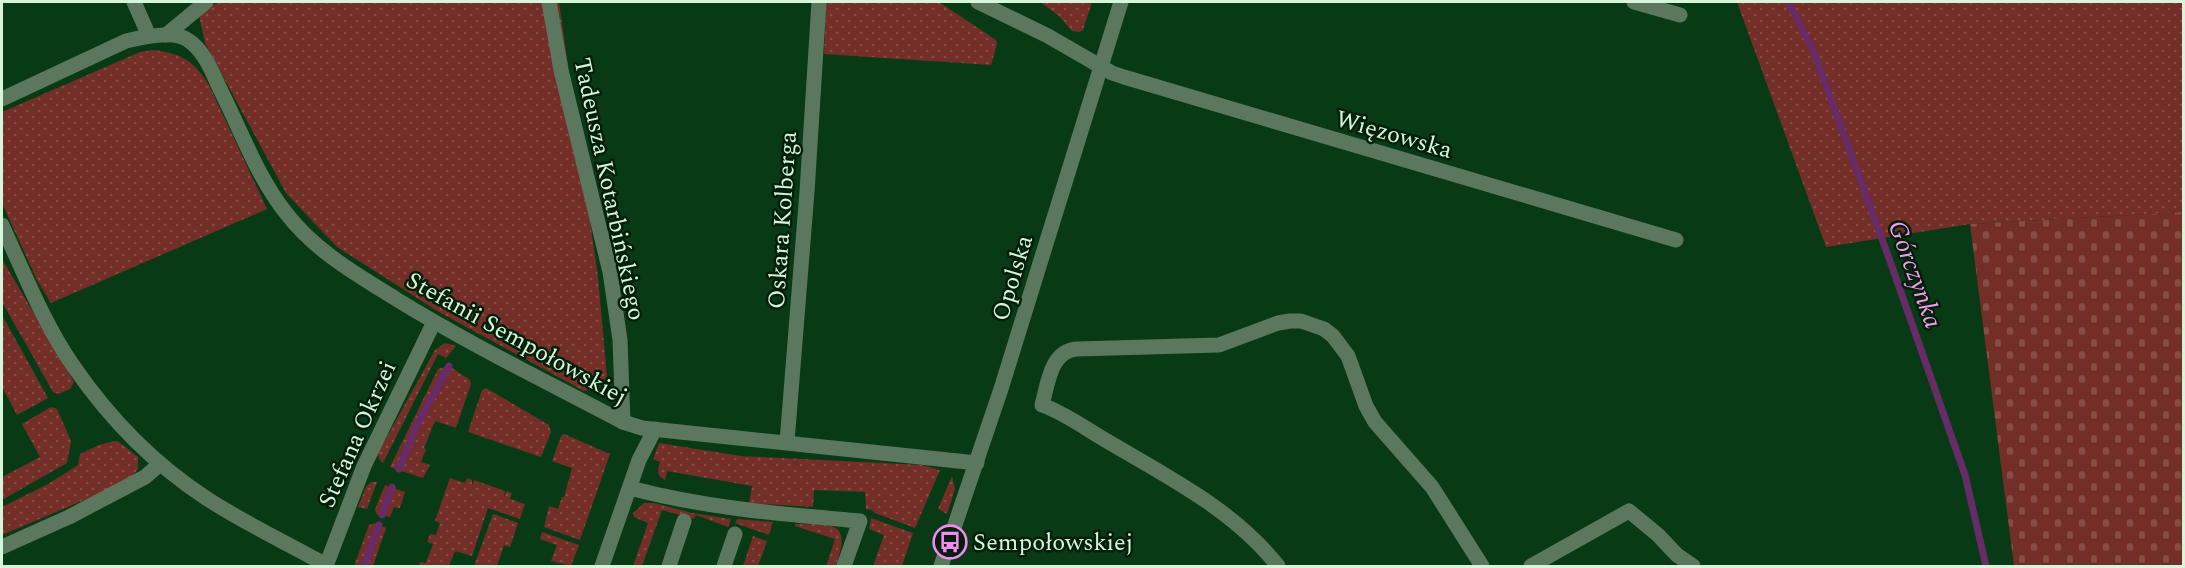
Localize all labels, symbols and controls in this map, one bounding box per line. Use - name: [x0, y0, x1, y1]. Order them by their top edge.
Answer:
- street label: Tadeusza Kotarbińskiego: [564, 55, 654, 324]
- street label: Więzowska: [1331, 101, 1457, 169]
- street label: Oskara Kolberga: [759, 130, 807, 310]
- water label: Górczynka: [1877, 215, 1953, 334]
- street label: Opolska: [983, 231, 1043, 326]
- street label: Stefanii Sempołowskiej: [399, 263, 634, 415]
- street label: Stefana Okrzei: [309, 355, 406, 514]
- bus stop icon: Sempołowskiej: [932, 524, 968, 560]
- place label: Sempołowskiej: [973, 525, 1133, 561]

